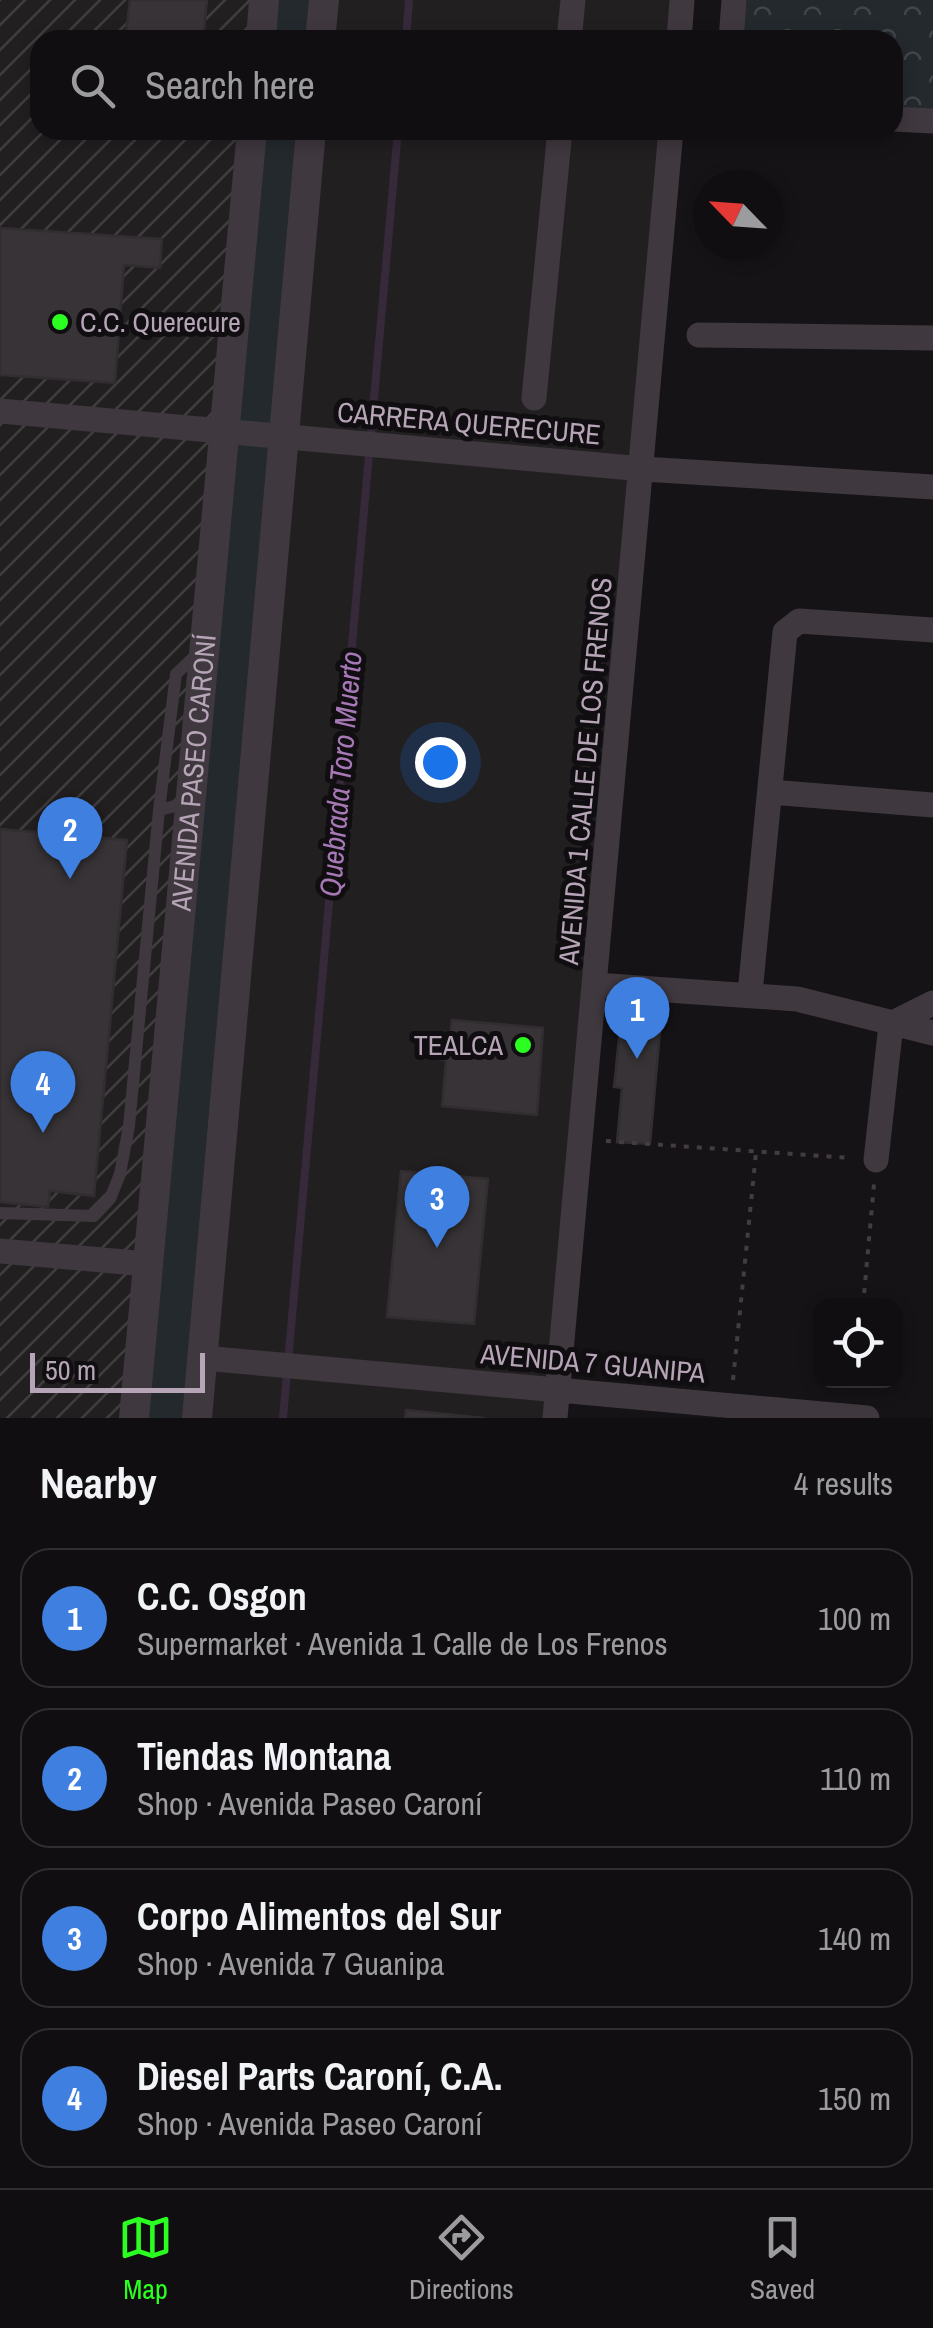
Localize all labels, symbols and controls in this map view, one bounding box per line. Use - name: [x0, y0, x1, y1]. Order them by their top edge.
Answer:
- search box: [30, 30, 903, 140]
- icon: search: [65, 58, 120, 113]
- text: Search here: [145, 60, 315, 111]
- north arrow: [693, 170, 783, 260]
- place label: C.C. Querecure: [80, 303, 241, 341]
- marker: C.C. Querecure: [49, 311, 71, 333]
- street label: CARRERA QUERECURE: [336, 393, 602, 453]
- street label: AVENIDA 1 CALLE DE LOS FRENOS: [549, 576, 621, 967]
- street label: AVENIDA PASEO CARONÍ: [161, 632, 225, 914]
- water label: Quebrada Toro Muerto: [309, 650, 371, 898]
- your location: [415, 737, 466, 788]
- pin: 2: [38, 796, 102, 879]
- pin: 1: [604, 976, 670, 1059]
- place label: TEALCA: [414, 1026, 504, 1064]
- marker: TEALCA: [512, 1034, 534, 1056]
- pin: 4: [10, 1050, 76, 1133]
- pin: 3: [404, 1166, 470, 1248]
- map controls: [813, 1298, 903, 1388]
- button: locate: [813, 1298, 903, 1388]
- street label: AVENIDA 7 GUANIPA: [478, 1334, 707, 1392]
- scale bar: [30, 1348, 205, 1392]
- text: 50 m: [45, 1351, 96, 1389]
- text: Nearby: [40, 1455, 157, 1511]
- text: 4 results: [794, 1462, 893, 1505]
- text: C.C. Osgon: [137, 1571, 307, 1622]
- text: 1: [67, 1597, 82, 1640]
- text: 100 m: [818, 1597, 891, 1640]
- text: Supermarket · Avenida 1 Calle de Los Frenos: [137, 1622, 668, 1665]
- text: Tiendas Montana: [137, 1731, 391, 1782]
- text: 2: [67, 1757, 82, 1800]
- text: 110 m: [820, 1757, 891, 1800]
- text: Shop · Avenida Paseo Caroní: [137, 1782, 482, 1825]
- text: Corpo Alimentos del Sur: [137, 1891, 501, 1942]
- text: 3: [67, 1917, 82, 1960]
- text: 140 m: [818, 1917, 891, 1960]
- text: Shop · Avenida 7 Guanipa: [137, 1942, 444, 1985]
- text: Diesel Parts Caroní, C.A.: [137, 2051, 502, 2102]
- text: 4: [67, 2077, 82, 2120]
- text: 150 m: [818, 2077, 891, 2120]
- text: Shop · Avenida Paseo Caroní: [137, 2102, 482, 2145]
- tab: Map: [118, 2210, 173, 2308]
- tab: Directions: [409, 2210, 514, 2308]
- tab: Saved: [750, 2210, 815, 2308]

